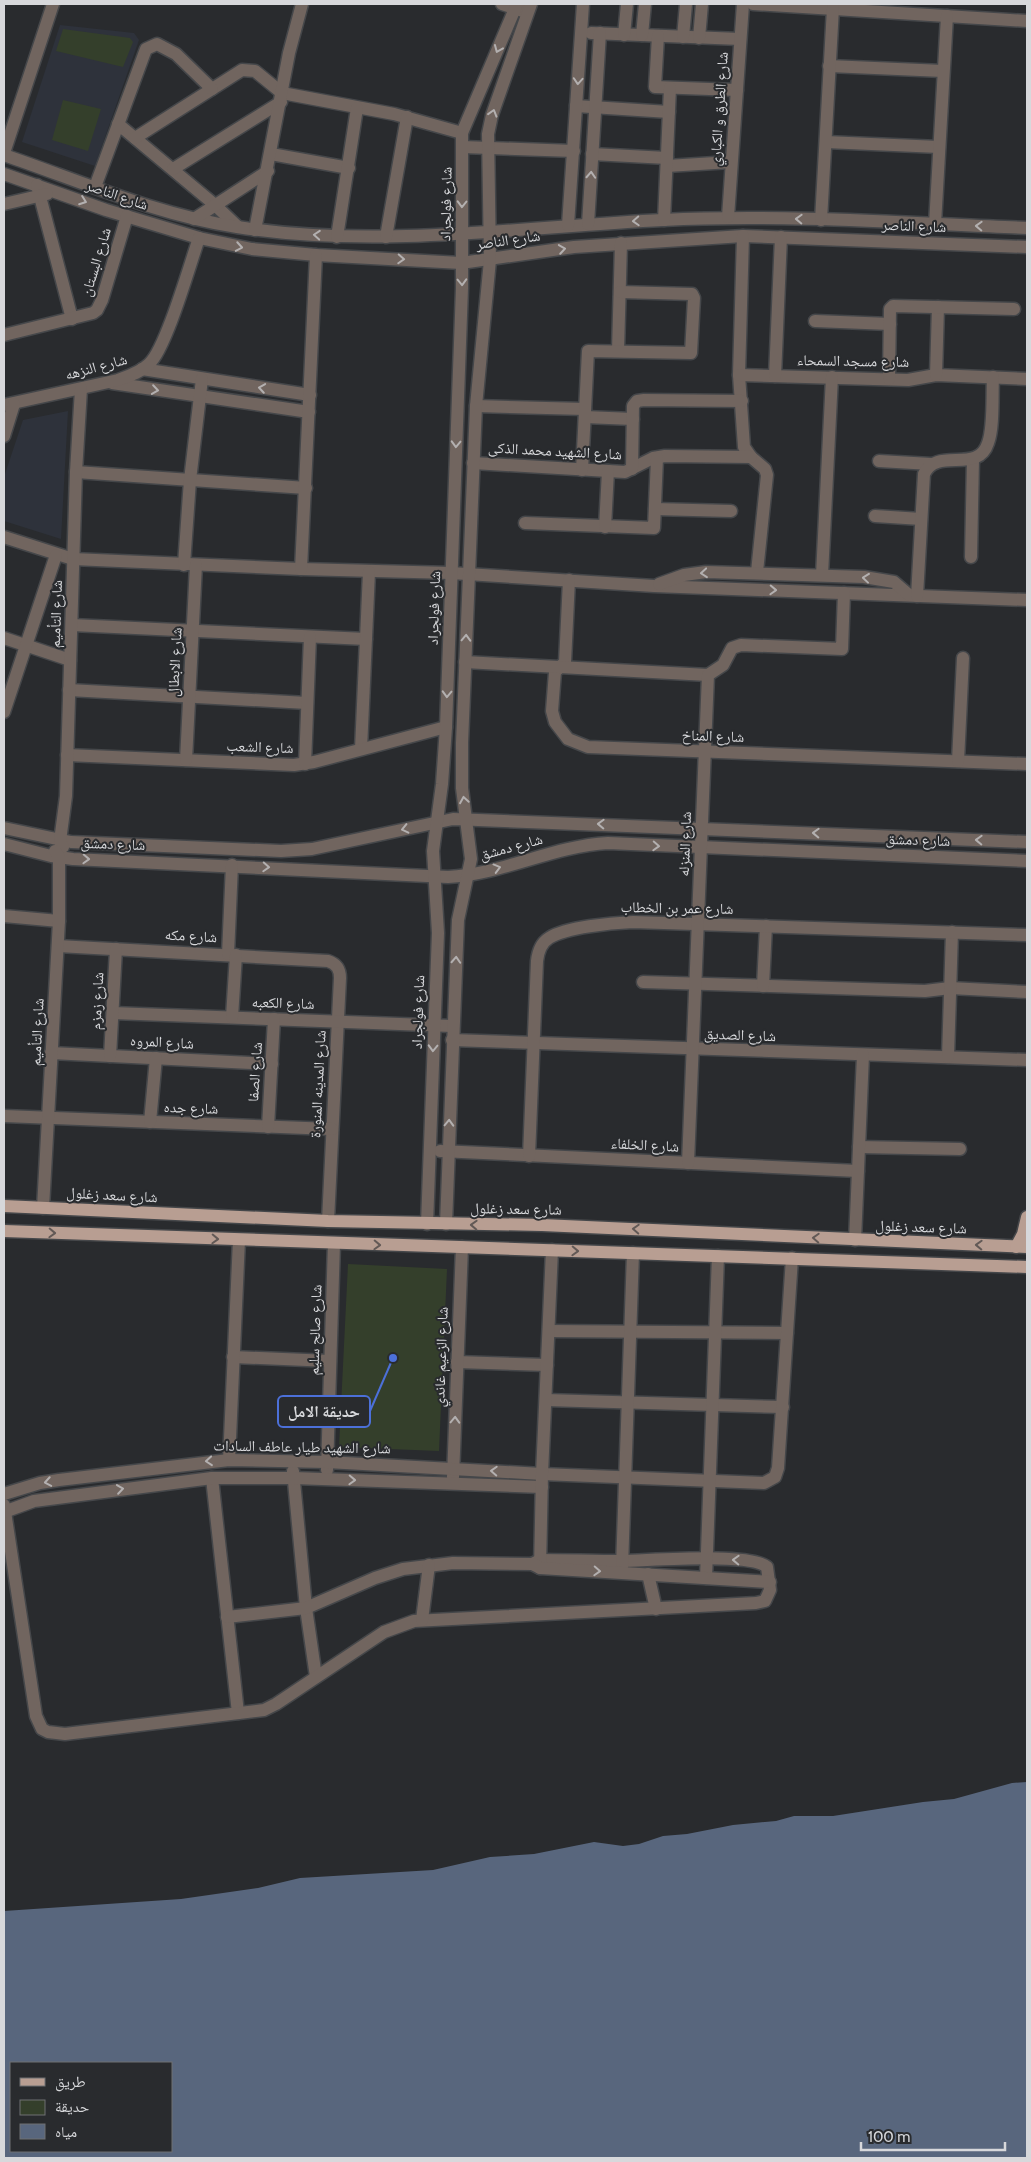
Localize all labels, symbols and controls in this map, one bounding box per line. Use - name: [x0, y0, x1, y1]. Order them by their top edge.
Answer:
- one-way arrow: [494, 44, 504, 53]
- street label: شارع الطرق و الكباري: [706, 51, 735, 167]
- one-way arrow: [573, 78, 584, 86]
- one-way arrow: [488, 109, 498, 118]
- street label: شارع فولجراد: [436, 167, 457, 241]
- one-way arrow: [586, 171, 597, 179]
- street label: شارع الناصر: [82, 176, 151, 215]
- one-way arrow: [78, 195, 87, 205]
- one-way arrow: [457, 200, 467, 208]
- one-way arrow: [794, 214, 802, 224]
- one-way arrow: [632, 216, 640, 227]
- street label: شارع الناصر: [880, 216, 947, 237]
- one-way arrow: [974, 220, 982, 231]
- street label: شارع البستان: [77, 225, 116, 299]
- street label: شارع الناصر: [474, 227, 542, 255]
- one-way arrow: [313, 230, 321, 241]
- one-way arrow: [234, 242, 243, 252]
- one-way arrow: [559, 244, 567, 255]
- one-way arrow: [397, 253, 405, 264]
- one-way arrow: [457, 278, 467, 286]
- street label: شارع النزهه: [63, 350, 129, 385]
- street label: شارع مسجد السمحاء: [797, 351, 909, 372]
- one-way arrow: [257, 383, 266, 393]
- one-way arrow: [151, 384, 159, 394]
- street label: شارع الشهيد محمد الذكى: [488, 439, 623, 465]
- one-way arrow: [451, 440, 461, 448]
- one-way arrow: [699, 567, 707, 578]
- street label: شارع فولجراد: [424, 570, 445, 645]
- one-way arrow: [862, 573, 870, 584]
- street label: شارع التأميم: [46, 580, 67, 648]
- one-way arrow: [770, 585, 777, 595]
- street label: شارع الابطال: [164, 627, 187, 697]
- one-way arrow: [460, 634, 471, 642]
- one-way arrow: [442, 690, 453, 698]
- street label: شارع المناخ: [681, 726, 745, 747]
- street label: شارع الشعب: [226, 737, 294, 758]
- one-way arrow: [459, 796, 469, 805]
- street label: شارع المنزله: [675, 811, 696, 877]
- one-way arrow: [597, 819, 605, 830]
- one-way arrow: [401, 823, 410, 834]
- one-way arrow: [812, 828, 820, 838]
- street label: شارع دمشق: [478, 830, 545, 865]
- street label: شارع دمشق: [885, 830, 951, 851]
- street label: شارع دمشق: [80, 834, 146, 855]
- one-way arrow: [974, 835, 982, 845]
- one-way arrow: [653, 840, 661, 851]
- one-way arrow: [82, 854, 90, 864]
- one-way arrow: [262, 861, 270, 872]
- one-way arrow: [492, 863, 500, 873]
- street label: شارع عمر بن الخطاب: [620, 898, 734, 919]
- street label: شارع مكه: [164, 926, 218, 947]
- one-way arrow: [450, 956, 461, 964]
- street label: شارع زمزم: [86, 971, 109, 1030]
- street label: شارع فولجراد: [408, 974, 429, 1049]
- street label: شارع الكعبه: [251, 993, 315, 1014]
- street label: شارع التأميم: [26, 997, 49, 1066]
- street label: شارع الصديق: [704, 1025, 777, 1046]
- street label: شارع المدينه المنورة: [306, 1030, 331, 1138]
- street label: شارع المروه: [129, 1031, 195, 1054]
- street label: شارع الصفا: [244, 1041, 267, 1103]
- one-way arrow: [428, 1044, 438, 1052]
- street label: شارع جده: [163, 1098, 219, 1119]
- one-way arrow: [444, 1119, 454, 1126]
- street label: شارع الخلفاء: [610, 1134, 680, 1157]
- street label: شارع سعد زغلول: [66, 1184, 158, 1207]
- street label: شارع سعد زغلول: [470, 1199, 562, 1220]
- street label: شارع سعد زغلول: [875, 1216, 967, 1239]
- one-way arrow: [470, 1220, 478, 1230]
- one-way arrow: [632, 1224, 640, 1235]
- one-way arrow: [49, 1228, 57, 1238]
- one-way arrow: [211, 1233, 219, 1244]
- one-way arrow: [812, 1233, 820, 1244]
- one-way arrow: [374, 1239, 382, 1250]
- one-way arrow: [974, 1240, 982, 1251]
- one-way arrow: [571, 1246, 579, 1256]
- street label: شارع صالح سليم: [304, 1284, 327, 1376]
- street label: شارع الزعيم غاندي: [430, 1306, 455, 1408]
- callout: حديقة الامل: [278, 1396, 370, 1427]
- text: حديقة الامل: [288, 1402, 360, 1421]
- one-way arrow: [450, 1416, 461, 1424]
- street label: شارع الشهيد طيار عاطف السادات: [213, 1436, 391, 1459]
- one-way arrow: [205, 1456, 213, 1467]
- one-way arrow: [489, 1466, 497, 1477]
- one-way arrow: [348, 1474, 356, 1485]
- one-way arrow: [43, 1476, 52, 1486]
- one-way arrow: [116, 1484, 124, 1495]
- one-way arrow: [731, 1554, 739, 1565]
- one-way arrow: [594, 1565, 602, 1576]
- legend: [10, 2062, 172, 2152]
- text: طريق: [55, 2073, 86, 2092]
- text: حديقة: [55, 2098, 90, 2116]
- scale bar: [861, 2120, 1005, 2152]
- text: مياه: [55, 2123, 77, 2141]
- text: 100 m: [868, 2128, 910, 2146]

